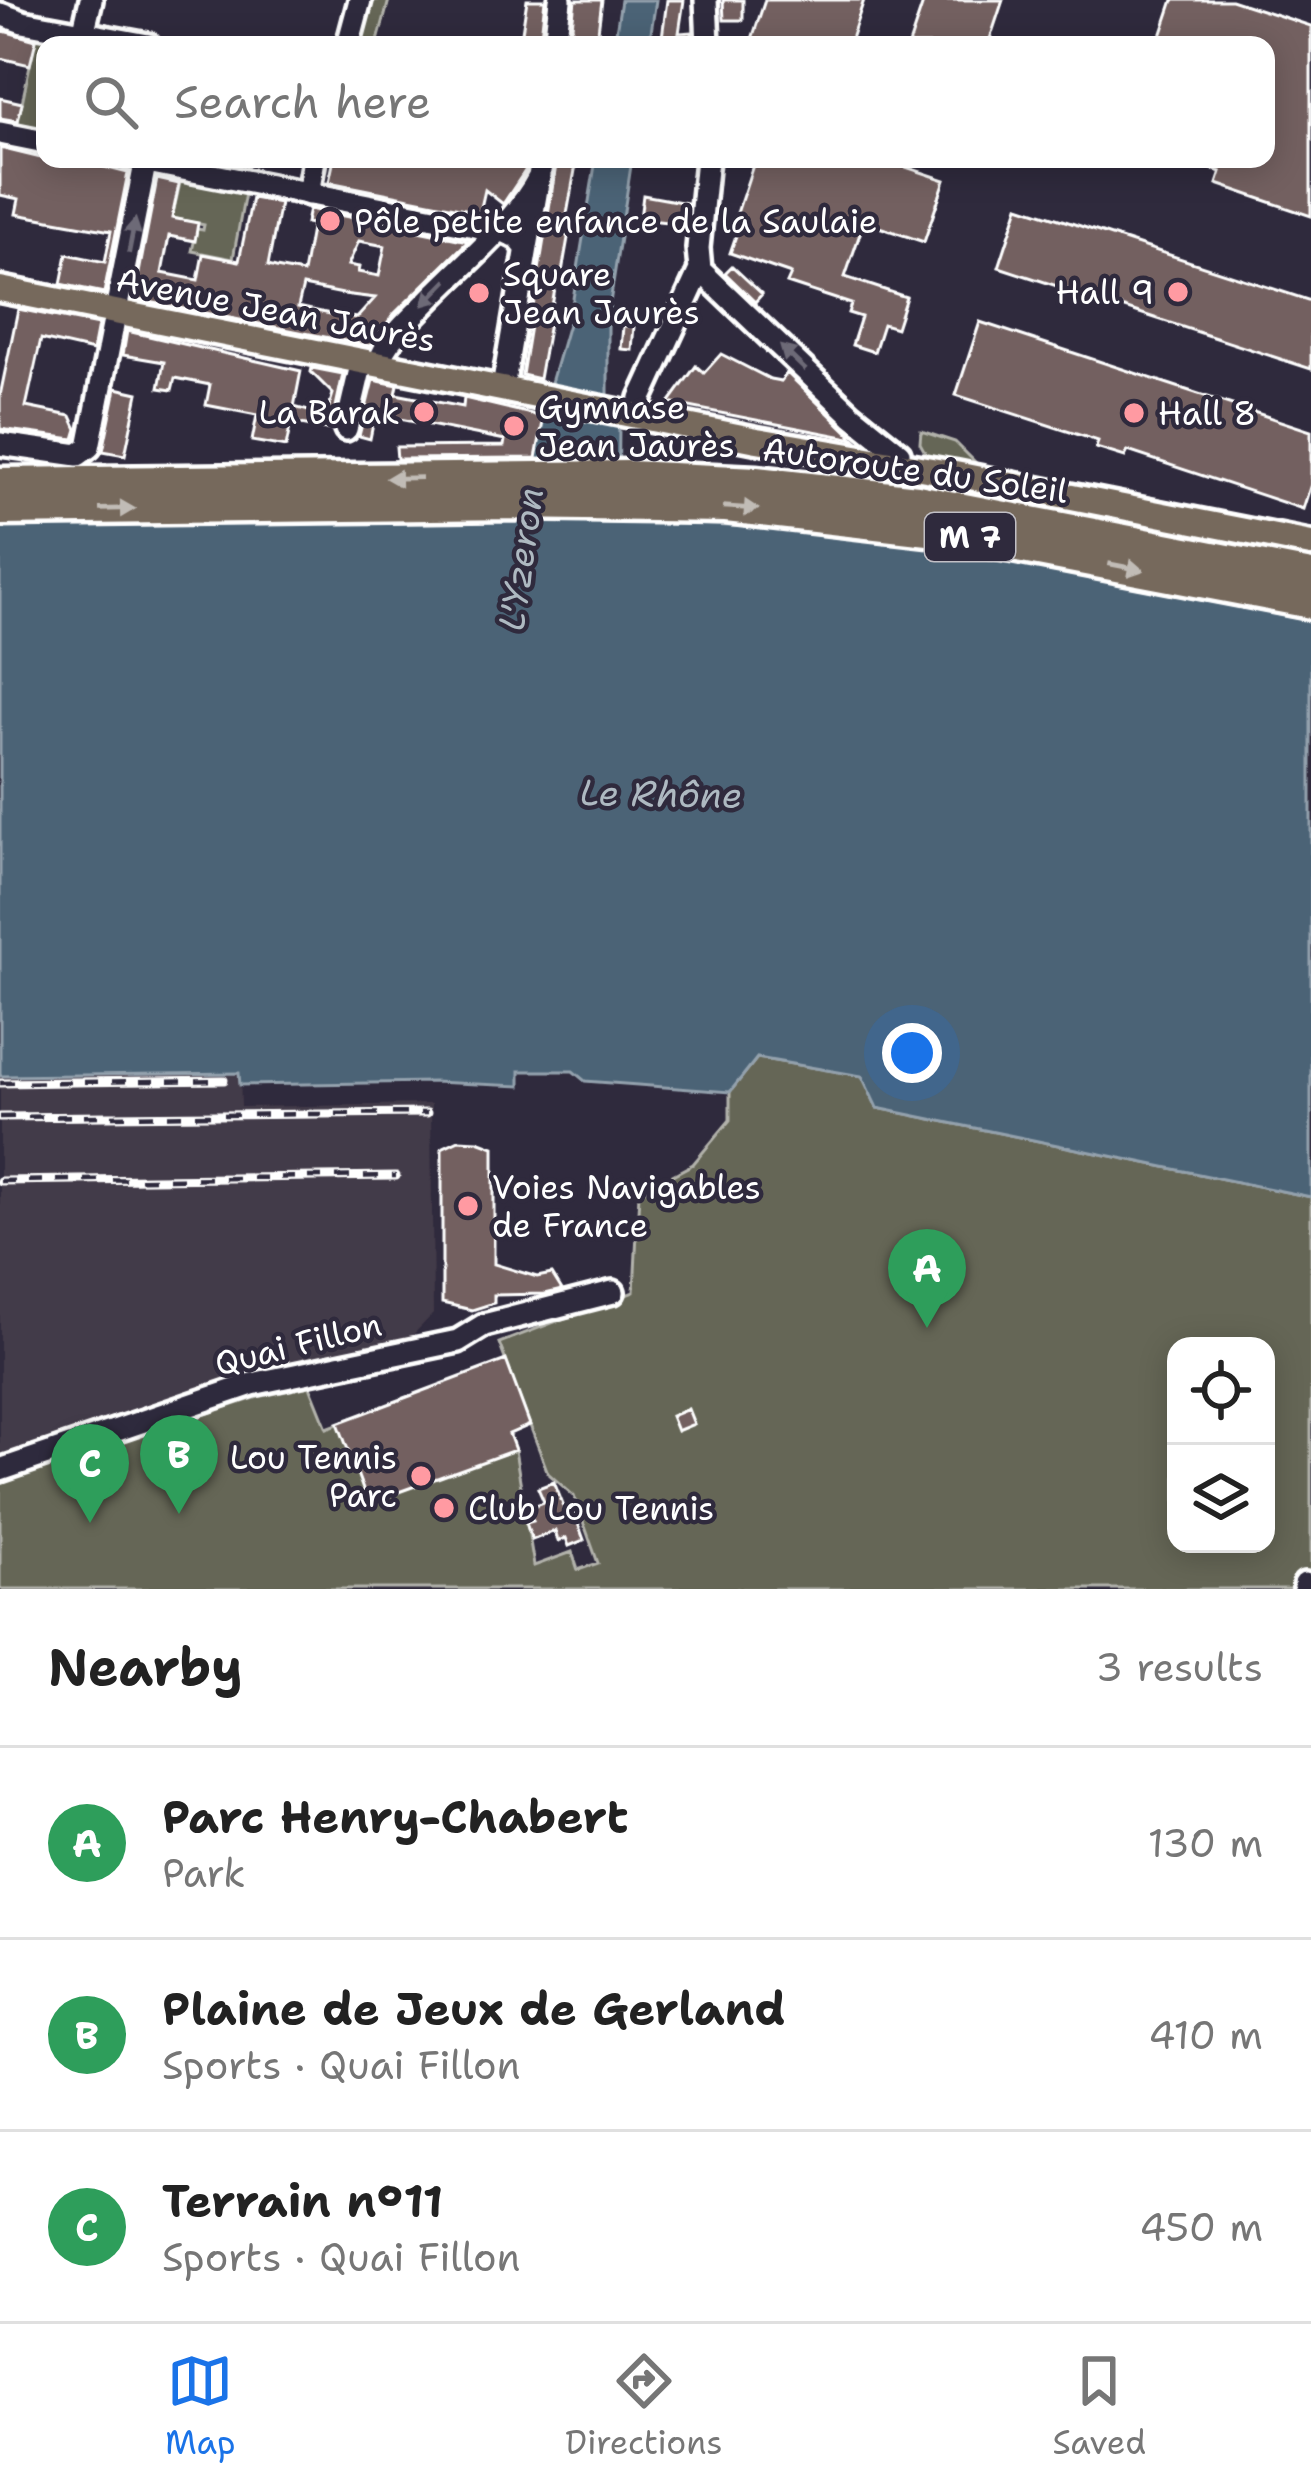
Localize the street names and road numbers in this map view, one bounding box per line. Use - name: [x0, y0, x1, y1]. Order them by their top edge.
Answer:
- street label: Avenue Jean Jaurès: [113, 257, 439, 363]
- street label: Autoroute du Soleil: [760, 426, 1070, 514]
- road number: M 7: [925, 513, 1015, 561]
- street label: Quai Fillon: [210, 1302, 386, 1386]

